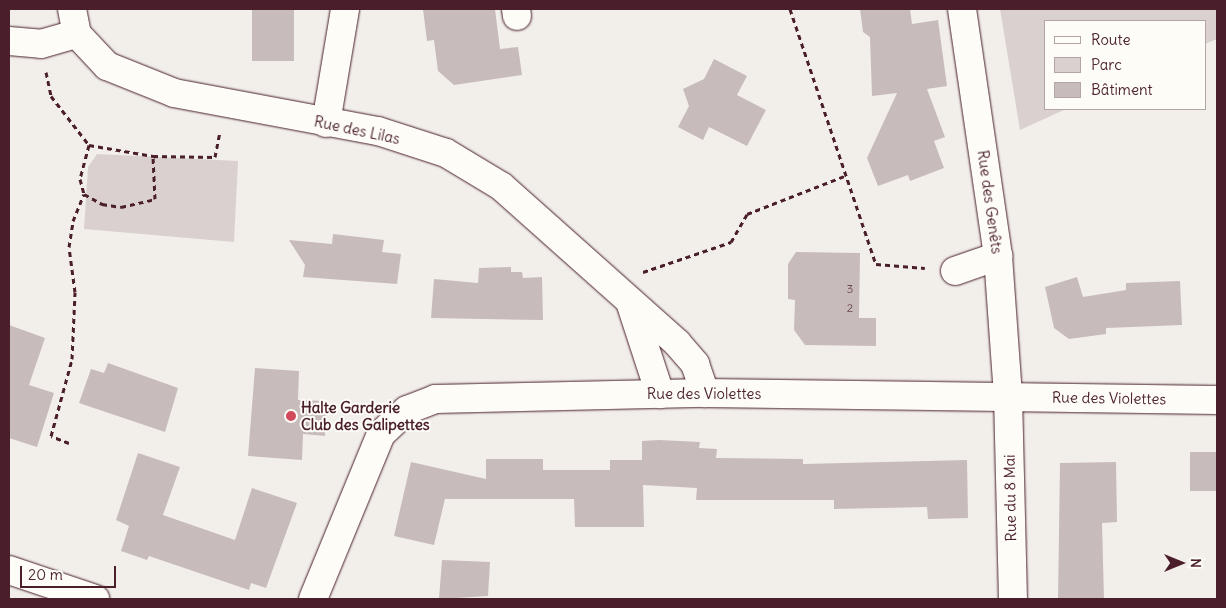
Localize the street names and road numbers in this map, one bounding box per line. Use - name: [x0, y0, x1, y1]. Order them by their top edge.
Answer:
- street label: Rue des Lilas: [312, 112, 402, 148]
- street label: Rue des Genêts: [974, 149, 1006, 255]
- street label: Rue des Violettes: [647, 385, 761, 403]
- street label: Rue des Violettes: [1052, 388, 1166, 408]
- street label: Rue du 8 Mai: [1000, 454, 1020, 542]

